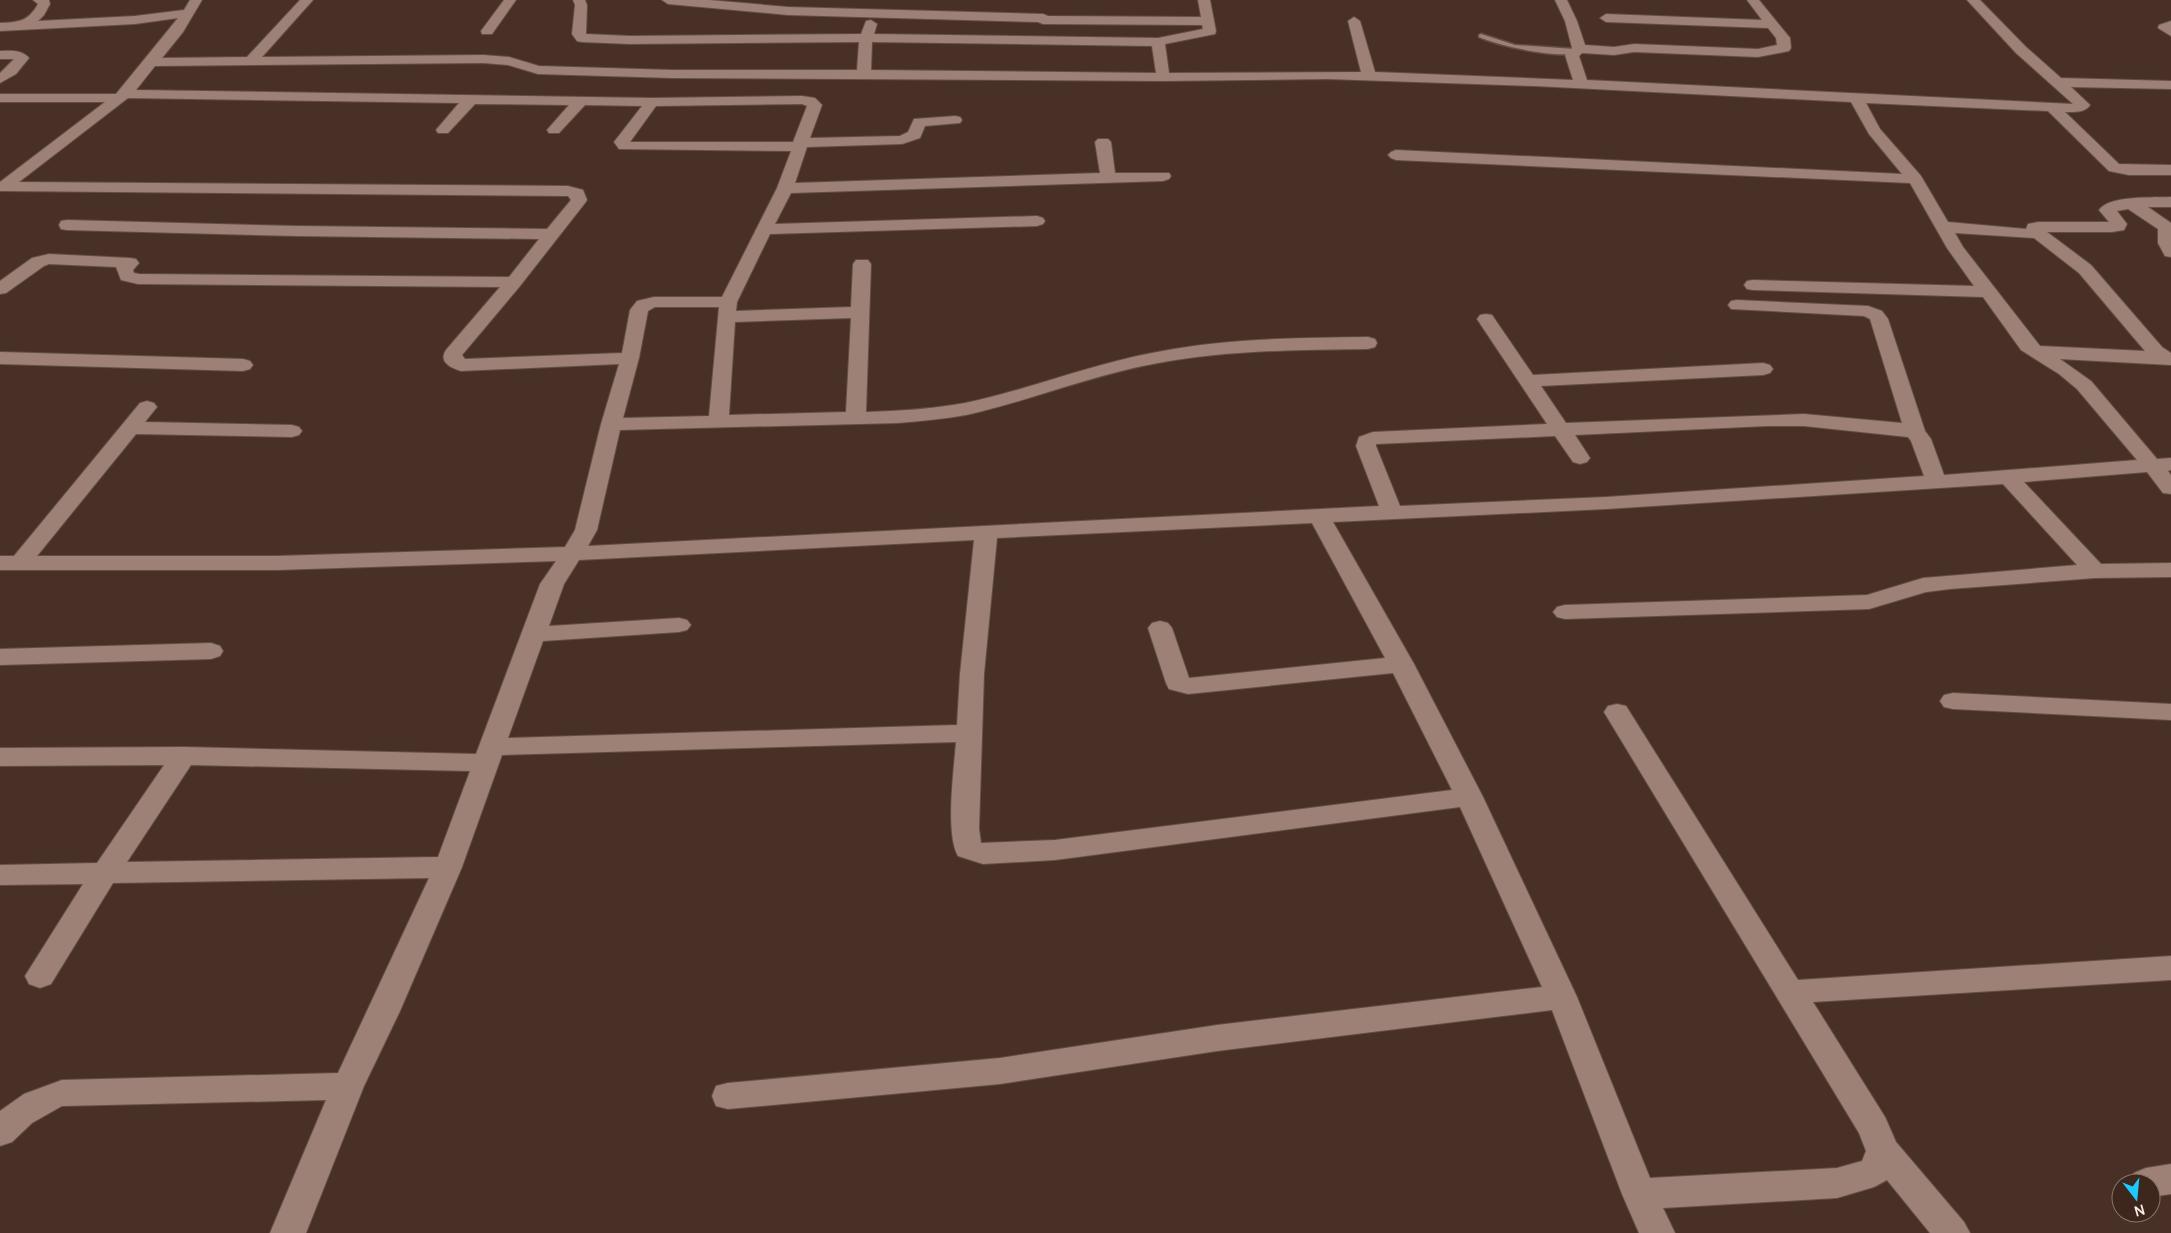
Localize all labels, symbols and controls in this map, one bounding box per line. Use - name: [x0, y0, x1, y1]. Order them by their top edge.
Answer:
- north arrow: [2111, 1173, 2161, 1223]
- text: N: [2132, 1200, 2147, 1221]

